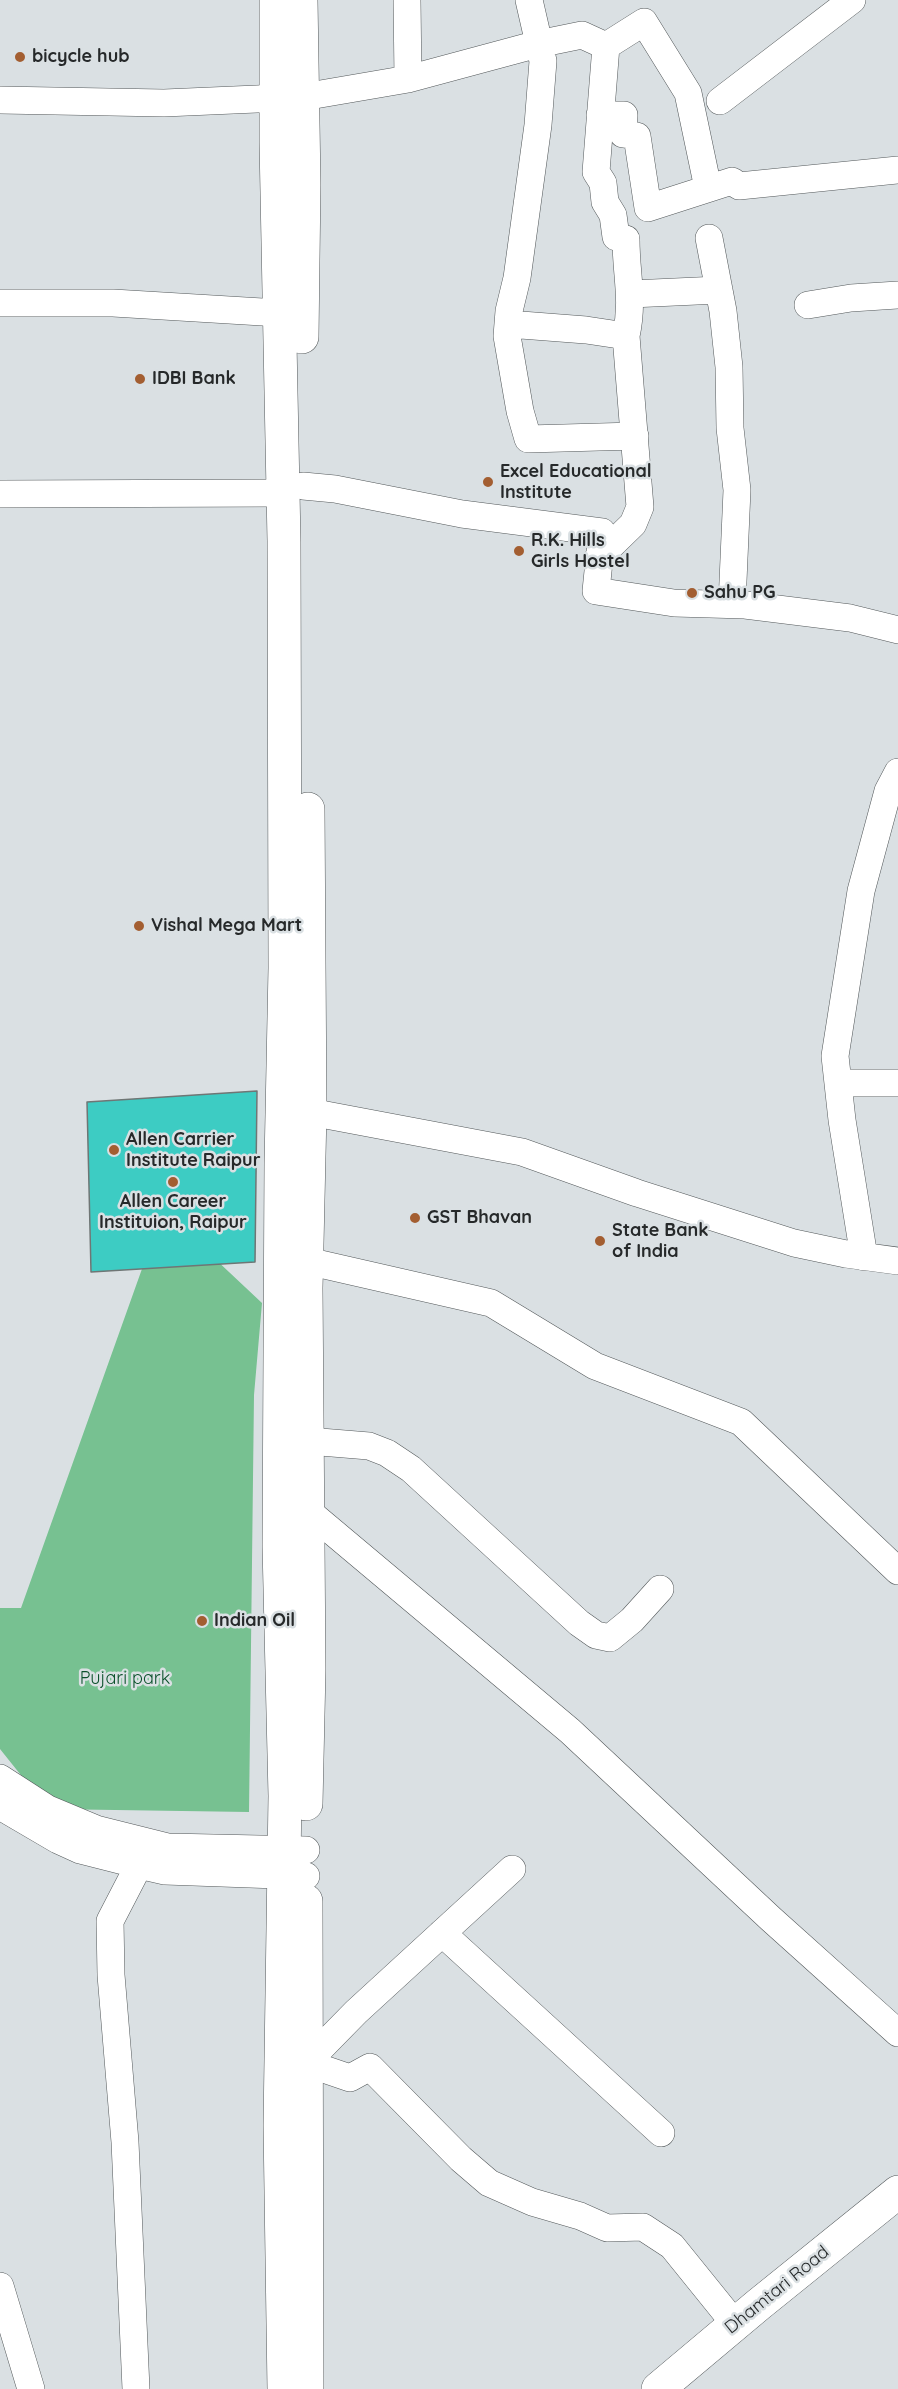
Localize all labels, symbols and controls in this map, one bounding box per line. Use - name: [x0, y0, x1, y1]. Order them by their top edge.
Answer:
- place label: bicycle hub: [32, 46, 130, 68]
- marker: bicycle hub: [13, 50, 27, 64]
- place label: IDBI Bank: [152, 368, 236, 390]
- marker: IDBI Bank: [133, 372, 147, 386]
- place label: Excel Educational Institute: [500, 461, 652, 504]
- marker: Excel Educational Institute: [481, 475, 495, 489]
- place label: R.K. Hills Girls Hostel: [531, 530, 630, 572]
- marker: R.K. Hills Girls Hostel: [512, 544, 526, 558]
- place label: Sahu PG: [704, 582, 776, 604]
- marker: Sahu PG: [685, 586, 699, 600]
- place label: Vishal Mega Mart: [151, 915, 302, 937]
- marker: Vishal Mega Mart: [132, 919, 146, 933]
- place label: Allen Carrier Institute Raipur: [126, 1129, 260, 1172]
- marker: Allen Carrier Institute Raipur: [107, 1143, 121, 1157]
- marker: Allen Career Instituion, Raipur: [166, 1175, 180, 1189]
- place label: Allen Career Instituion, Raipur: [99, 1191, 247, 1234]
- place label: GST Bhavan: [427, 1207, 532, 1229]
- marker: GST Bhavan: [408, 1211, 422, 1225]
- place label: State Bank of India: [612, 1220, 708, 1262]
- marker: State Bank of India: [593, 1234, 607, 1248]
- place label: Indian Oil: [214, 1610, 295, 1632]
- marker: Indian Oil: [195, 1614, 209, 1628]
- park label: Pujari park: [80, 1668, 170, 1690]
- street label: Dhamtari Road: [721, 2241, 833, 2339]

